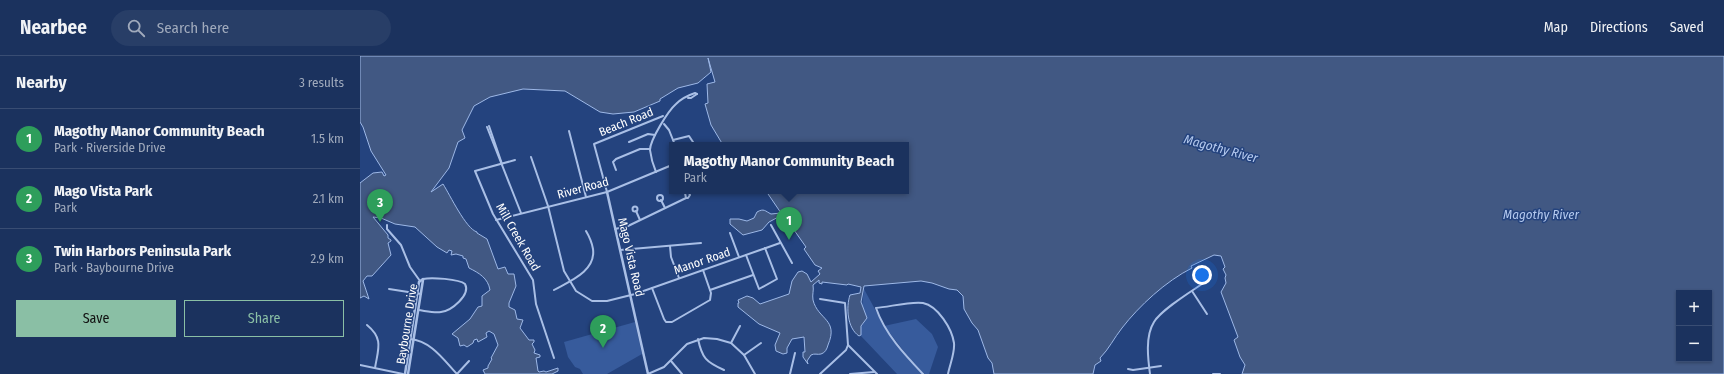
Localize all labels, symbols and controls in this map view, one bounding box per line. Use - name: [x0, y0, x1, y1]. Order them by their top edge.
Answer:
- search box: [111, 10, 391, 46]
- text: Nearbee: [20, 16, 87, 39]
- icon: search: [125, 17, 147, 39]
- text: Search here: [157, 19, 229, 37]
- text: Map: [1544, 19, 1568, 36]
- text: Directions: [1590, 19, 1648, 36]
- text: Saved: [1670, 19, 1704, 36]
- text: Nearby: [16, 72, 67, 93]
- text: 3 results: [299, 75, 344, 90]
- street label: Beach Road: [597, 105, 655, 139]
- text: Magothy Manor Community Beach: [54, 122, 265, 140]
- text: 1: [26, 131, 32, 146]
- text: 1.5 km: [311, 131, 344, 146]
- water label: Magothy River: [1182, 131, 1260, 166]
- text: Park · Riverside Drive: [54, 140, 166, 155]
- popup: [669, 142, 909, 194]
- text: Magothy Manor Community Beach: [684, 152, 894, 170]
- text: Park: [684, 170, 707, 185]
- street label: River Road: [556, 174, 610, 202]
- text: Mago Vista Park: [54, 182, 152, 200]
- pin: 3: [367, 189, 393, 222]
- text: 2: [26, 191, 32, 206]
- text: 2.1 km: [313, 191, 344, 206]
- text: Park: [54, 200, 77, 215]
- street label: Mill Creek Road: [493, 201, 543, 273]
- pin: 1: [776, 207, 802, 240]
- water label: Magothy River: [1503, 207, 1579, 222]
- street label: Mago Vista Road: [615, 216, 647, 298]
- text: Twin Harbors Peninsula Park: [54, 242, 231, 260]
- street label: Manor Road: [672, 245, 732, 277]
- text: 3: [26, 251, 32, 266]
- text: 2.9 km: [310, 251, 344, 266]
- text: Park · Baybourne Drive: [54, 260, 174, 275]
- your location: [1192, 265, 1212, 285]
- street label: Baybourne Drive: [394, 283, 420, 365]
- map controls: [1676, 290, 1712, 362]
- button: +: [1676, 290, 1712, 326]
- button: Save: [16, 300, 176, 337]
- button: Share: [184, 300, 344, 337]
- pin: 2: [590, 315, 616, 348]
- button: −: [1676, 326, 1712, 362]

